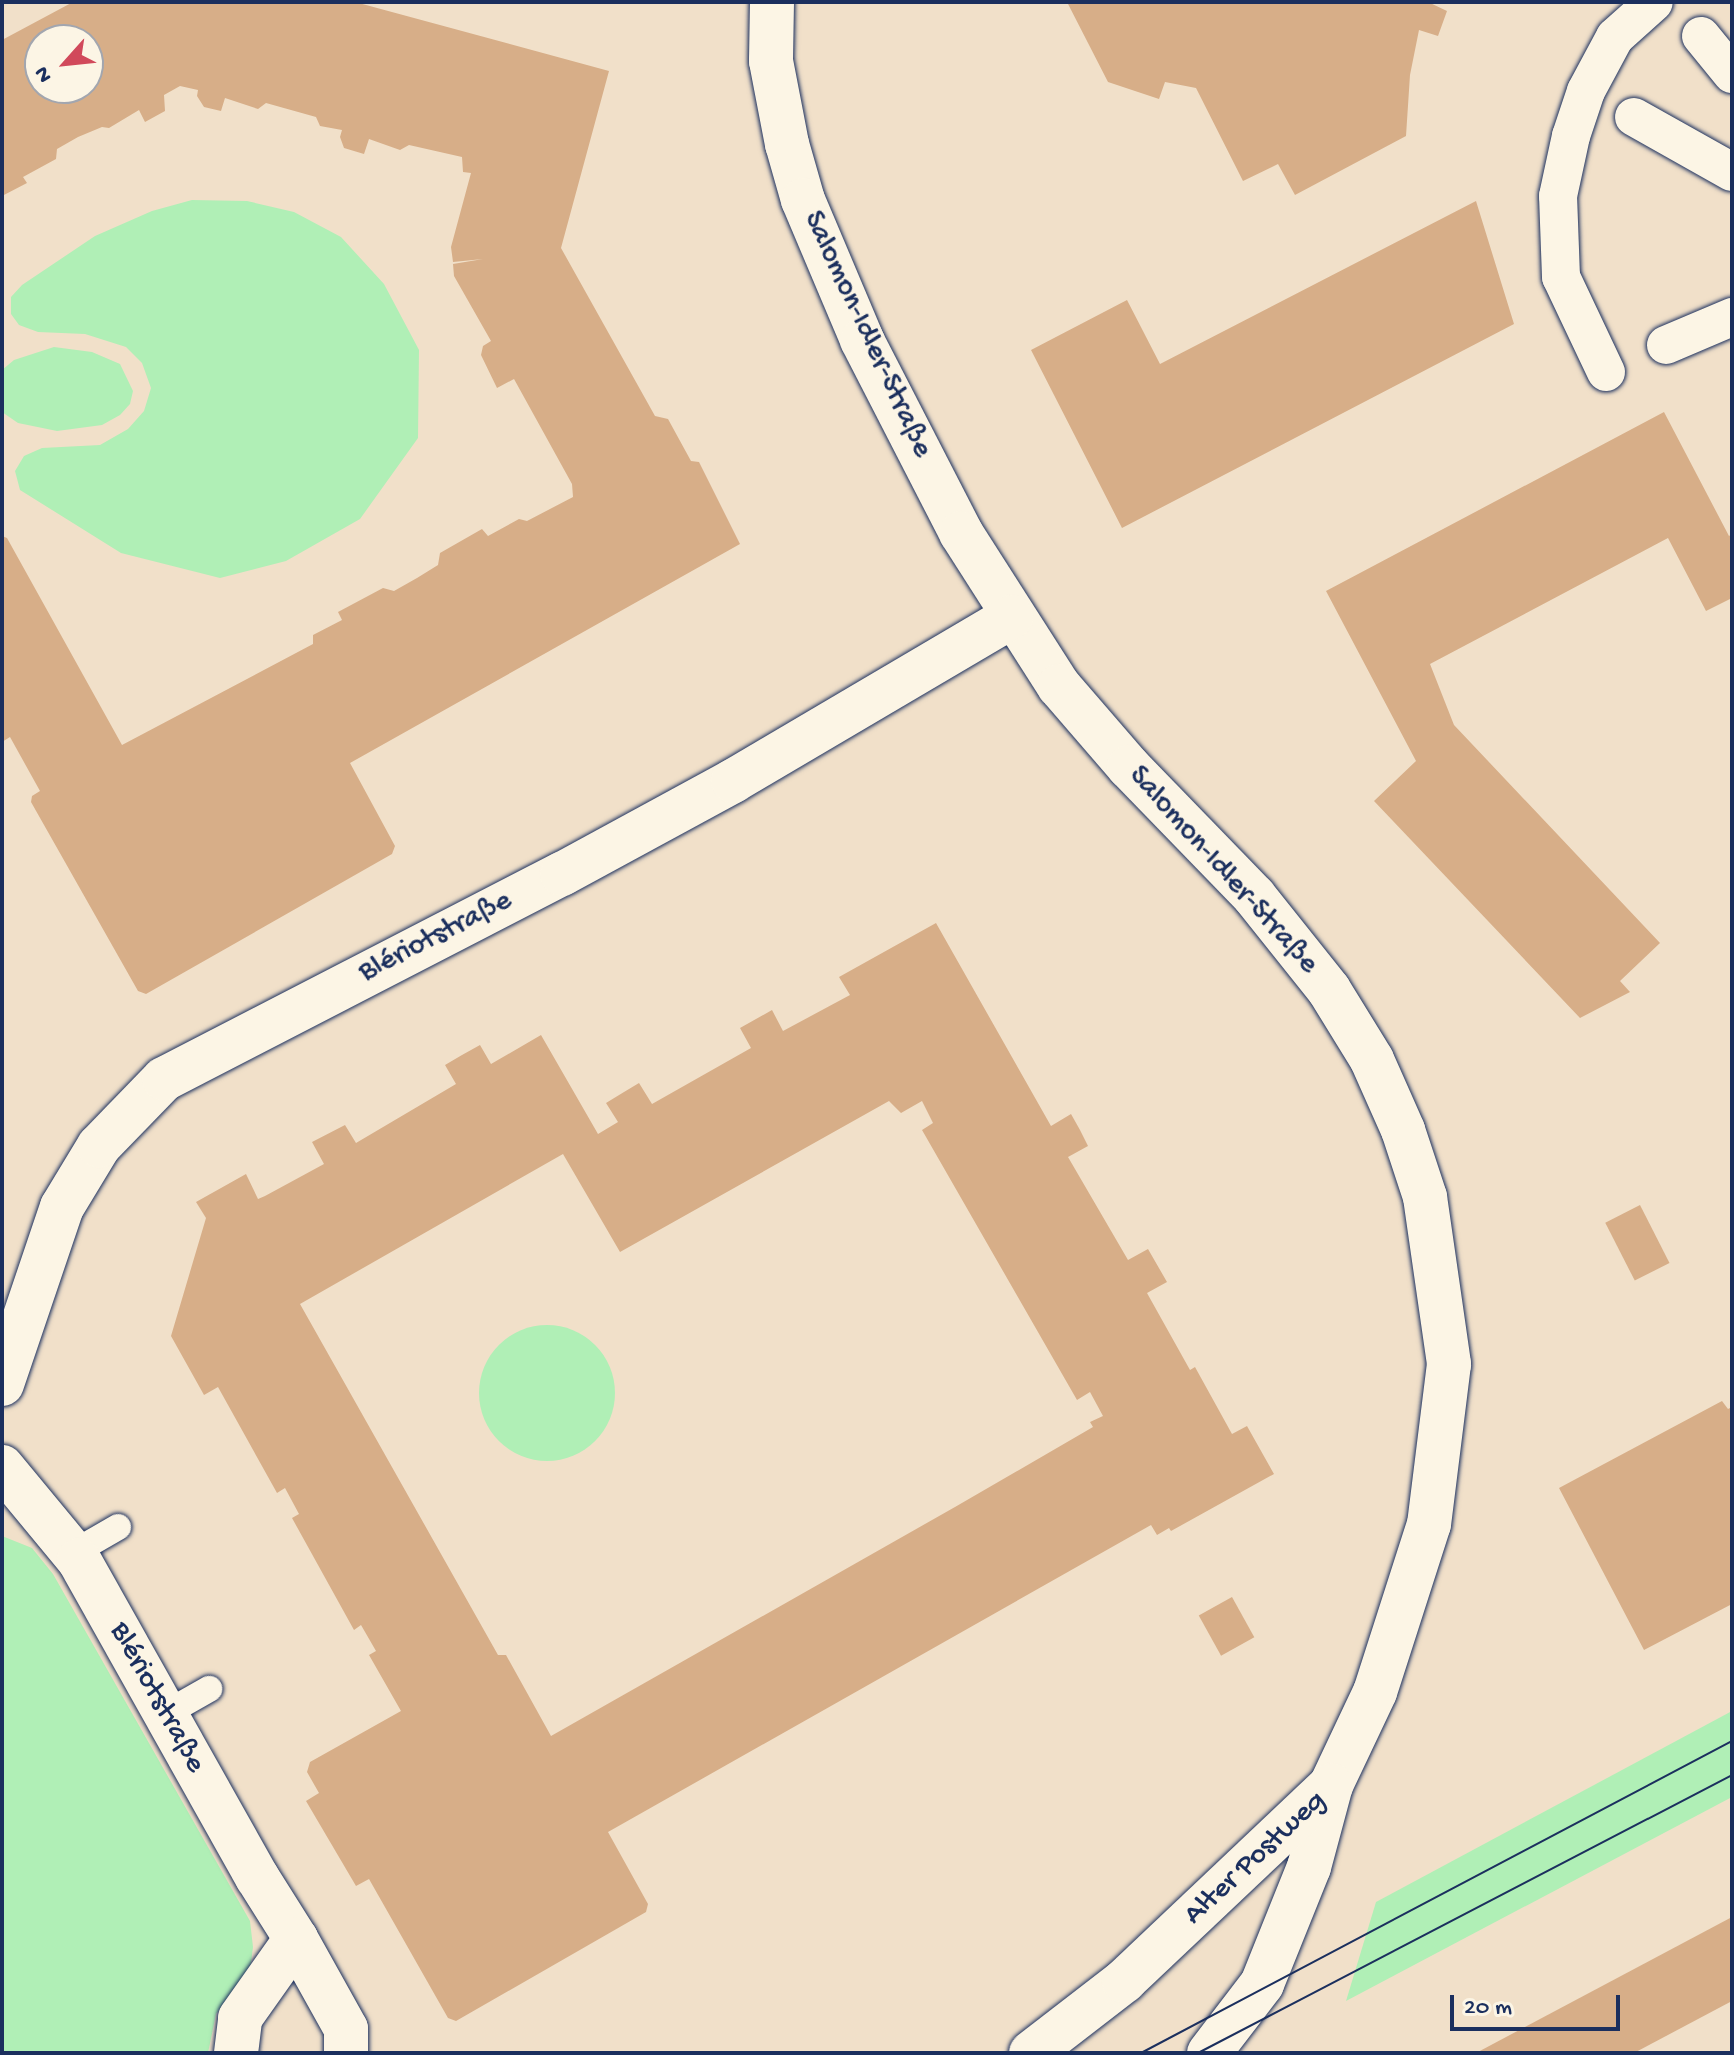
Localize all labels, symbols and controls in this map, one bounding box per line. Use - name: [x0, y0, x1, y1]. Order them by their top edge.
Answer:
- north arrow: [24, 24, 104, 104]
- text: N: [30, 62, 59, 86]
- street label: Salomon-Idler-Straße: [793, 206, 939, 464]
- street label: Salomon-Idler-Straße: [1119, 760, 1325, 982]
- street label: Blériotstraße: [354, 884, 518, 992]
- street label: Blériotstraße: [100, 1616, 212, 1780]
- street label: Alter Postweg: [1178, 1784, 1334, 1934]
- scale bar: [1454, 1979, 1624, 2029]
- text: 20 m: [1464, 1994, 1512, 2023]

